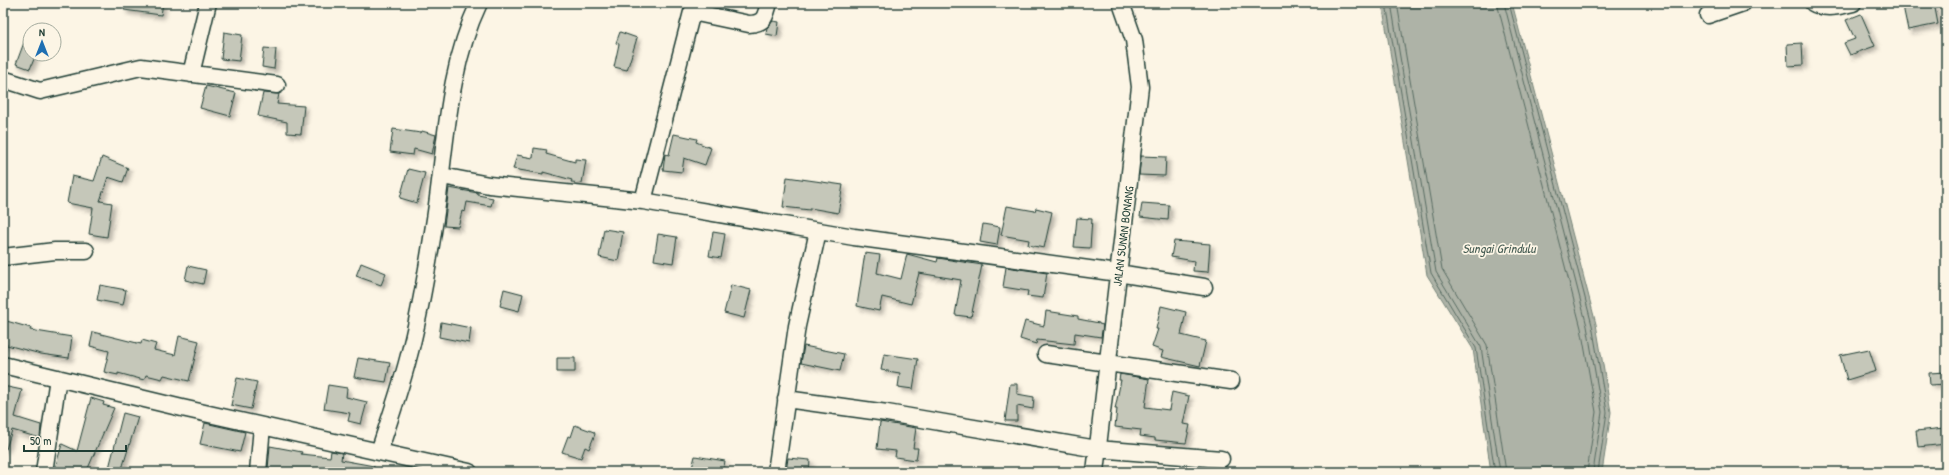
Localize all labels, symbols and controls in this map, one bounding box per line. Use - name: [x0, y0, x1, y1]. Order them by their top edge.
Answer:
- north arrow: [22, 22, 62, 62]
- text: N: [39, 25, 45, 39]
- street label: JALAN SUNAN BONANG: [1108, 185, 1138, 287]
- water label: Sungai Grindulu: [1463, 239, 1537, 258]
- scale bar: [24, 427, 126, 453]
- text: 50 m: [30, 432, 51, 449]

